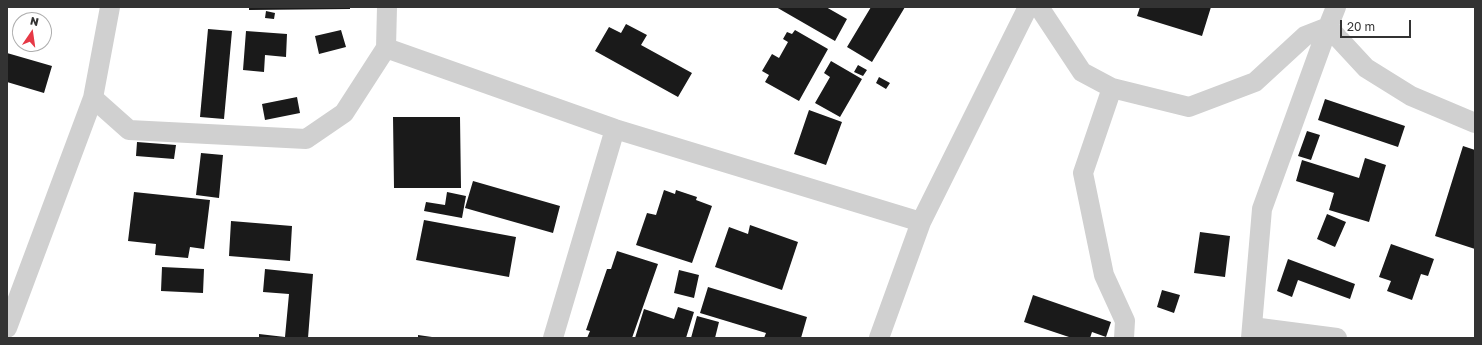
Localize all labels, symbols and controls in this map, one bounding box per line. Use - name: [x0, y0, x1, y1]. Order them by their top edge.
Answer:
- north arrow: [12, 12, 52, 52]
- scale bar: [1342, 12, 1413, 38]
- text: N: [29, 14, 40, 28]
- text: 20 m: [1347, 19, 1375, 34]

